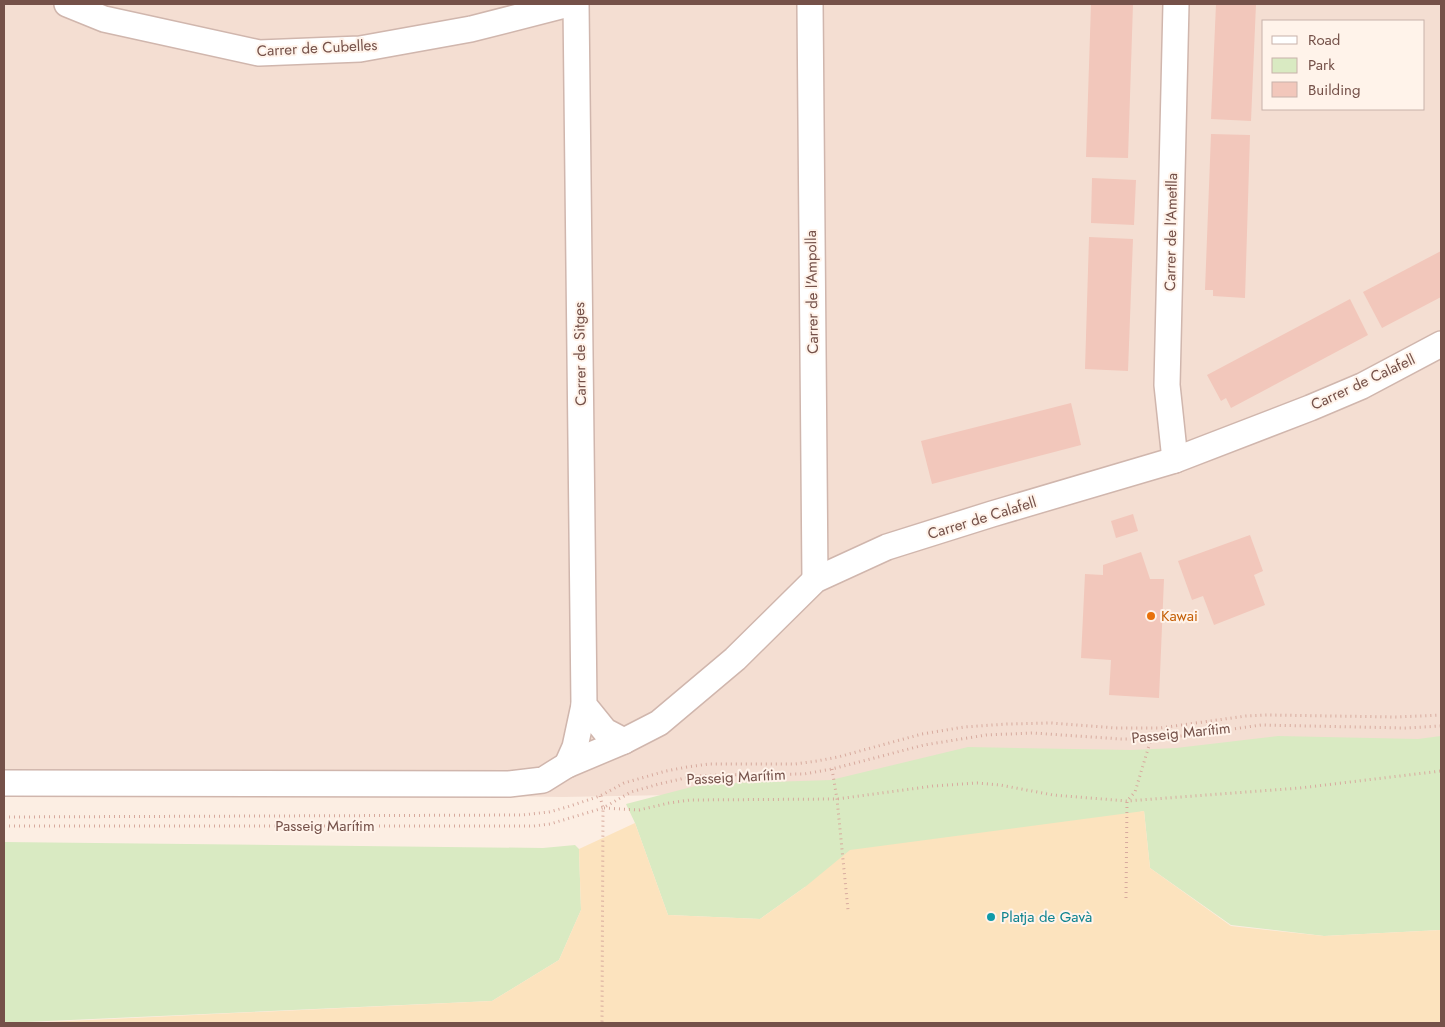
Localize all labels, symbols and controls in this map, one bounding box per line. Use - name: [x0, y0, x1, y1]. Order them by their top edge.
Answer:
- legend: [1262, 20, 1425, 110]
- text: Road: [1308, 29, 1340, 51]
- street label: Carrer de Cubelles: [256, 34, 378, 62]
- text: Park: [1308, 54, 1335, 76]
- text: Building: [1308, 79, 1360, 101]
- street label: Carrer de l'Ametlla: [1159, 173, 1183, 291]
- street label: Carrer de l'Ampolla: [800, 230, 824, 354]
- street label: Carrer de Sitges: [568, 302, 592, 406]
- street label: Carrer de Calafell: [1307, 348, 1419, 416]
- street label: Carrer de Calafell: [925, 491, 1039, 545]
- place label: Kawai: [1161, 605, 1198, 627]
- marker: Kawai: [1145, 610, 1157, 622]
- street label: Passeig Marítim: [1130, 717, 1232, 749]
- street label: Passeig Marítim: [686, 763, 786, 791]
- street label: Passeig Marítim: [275, 815, 375, 837]
- place label: Platja de Gavà: [1001, 906, 1092, 928]
- marker: Platja de Gavà: [985, 911, 997, 923]

